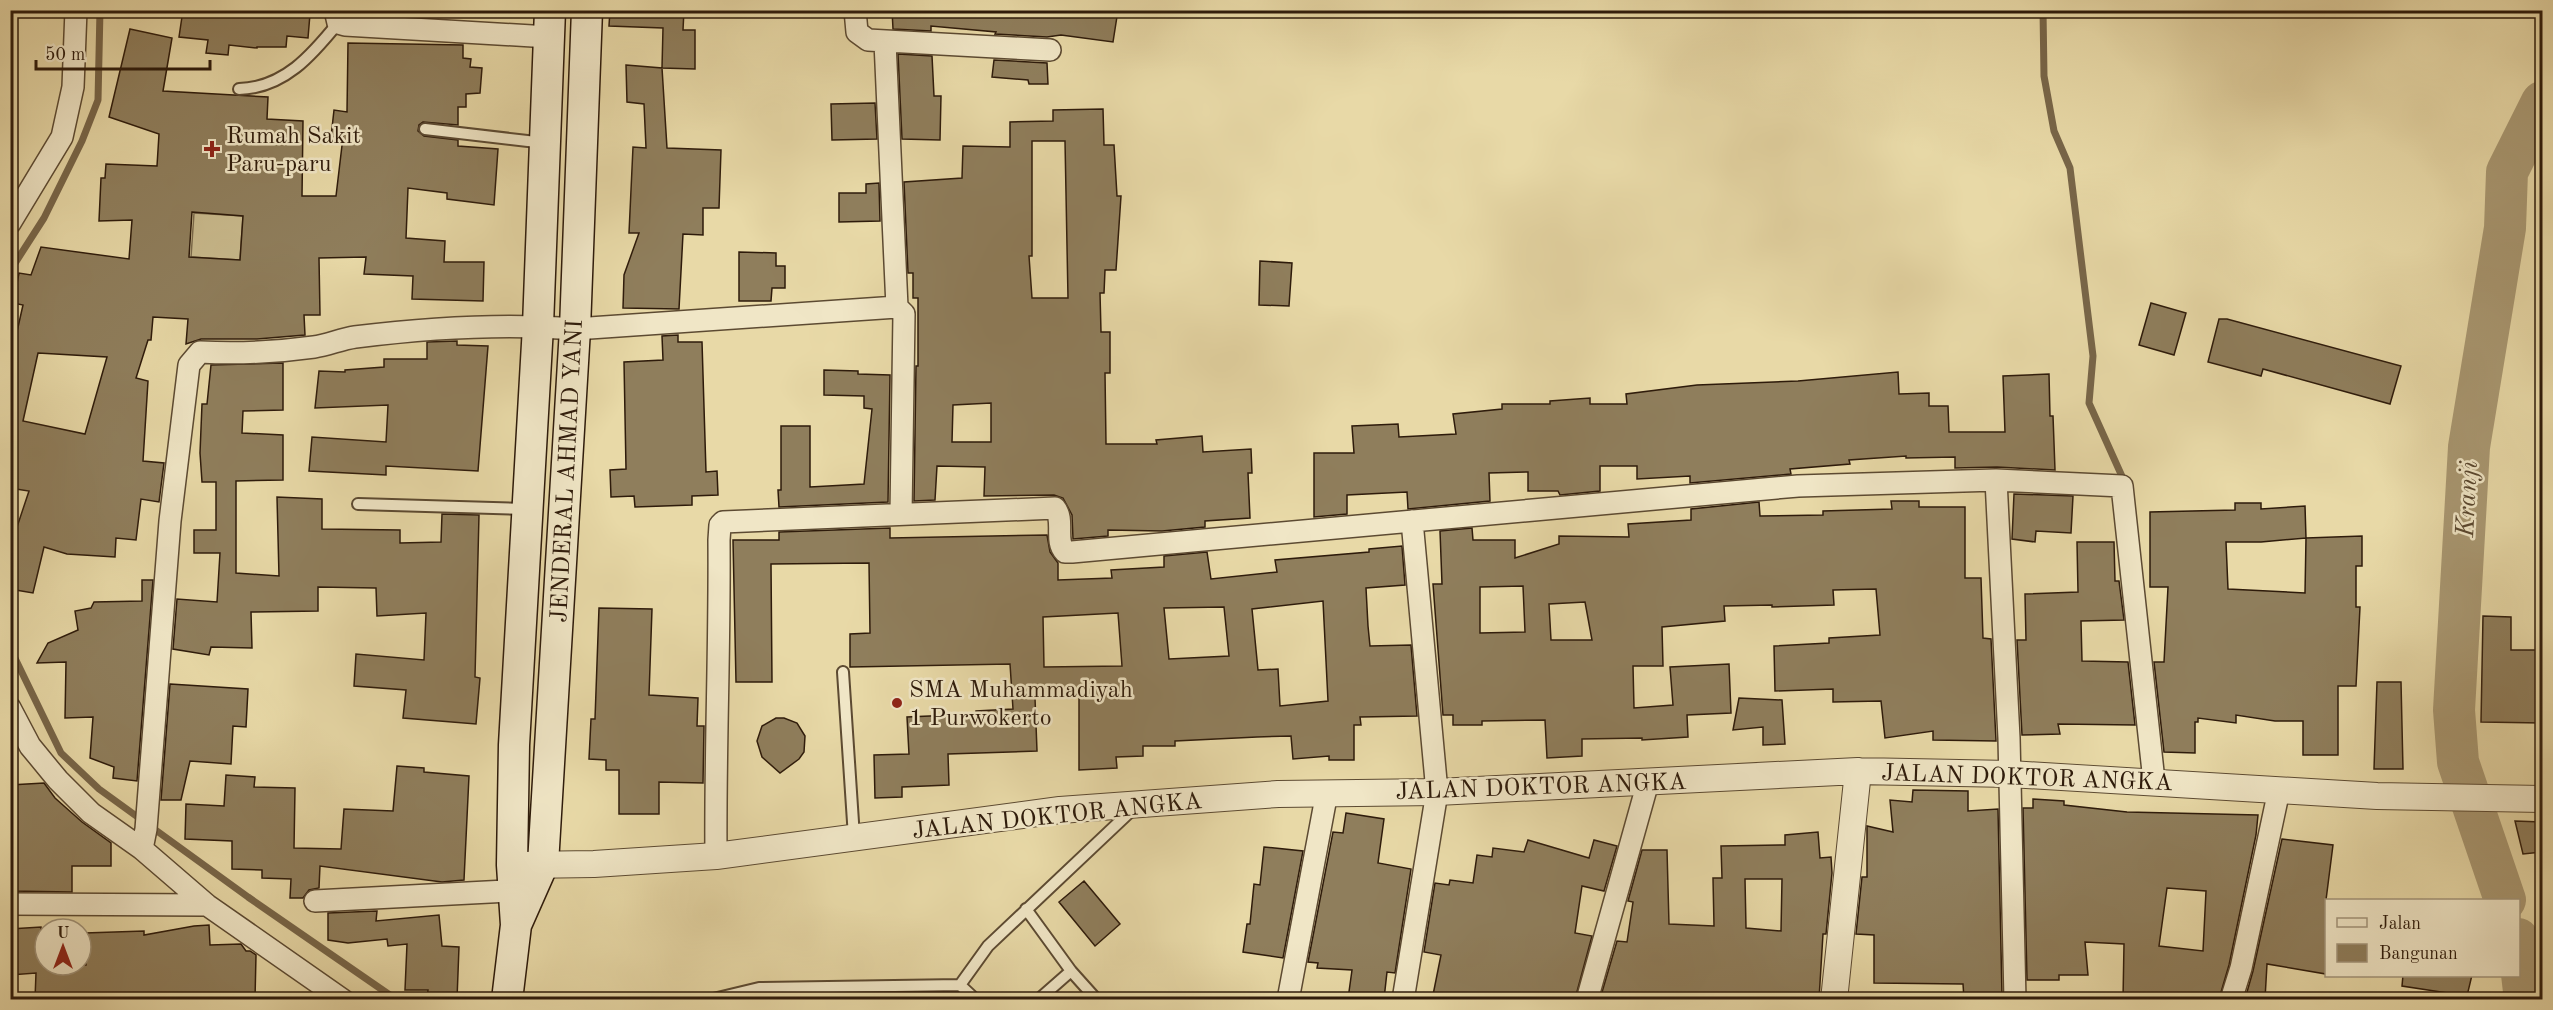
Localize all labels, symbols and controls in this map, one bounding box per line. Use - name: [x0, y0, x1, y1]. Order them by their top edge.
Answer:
- scale bar: [36, 33, 210, 71]
- text: 50 m: [45, 46, 85, 64]
- place label: Rumah Sakit Paru-paru: [226, 125, 361, 177]
- marker: Rumah Sakit Paru-paru: [203, 140, 221, 158]
- street label: JENDERAL AHMAD YANI: [548, 319, 588, 623]
- water label: Kranji: [2453, 460, 2483, 539]
- place label: SMA Muhammadiyah 1 Purwokerto: [909, 679, 1133, 731]
- marker: SMA Muhammadiyah 1 Purwokerto: [890, 696, 904, 710]
- street label: JALAN DOKTOR ANGKA: [1881, 762, 2173, 796]
- street label: JALAN DOKTOR ANGKA: [1395, 771, 1687, 805]
- street label: JALAN DOKTOR ANGKA: [911, 790, 1203, 844]
- legend: [2325, 899, 2520, 977]
- text: Jalan: [2379, 915, 2421, 933]
- north arrow: [33, 917, 93, 977]
- text: U: [57, 926, 70, 942]
- text: Bangunan: [2379, 945, 2458, 963]

